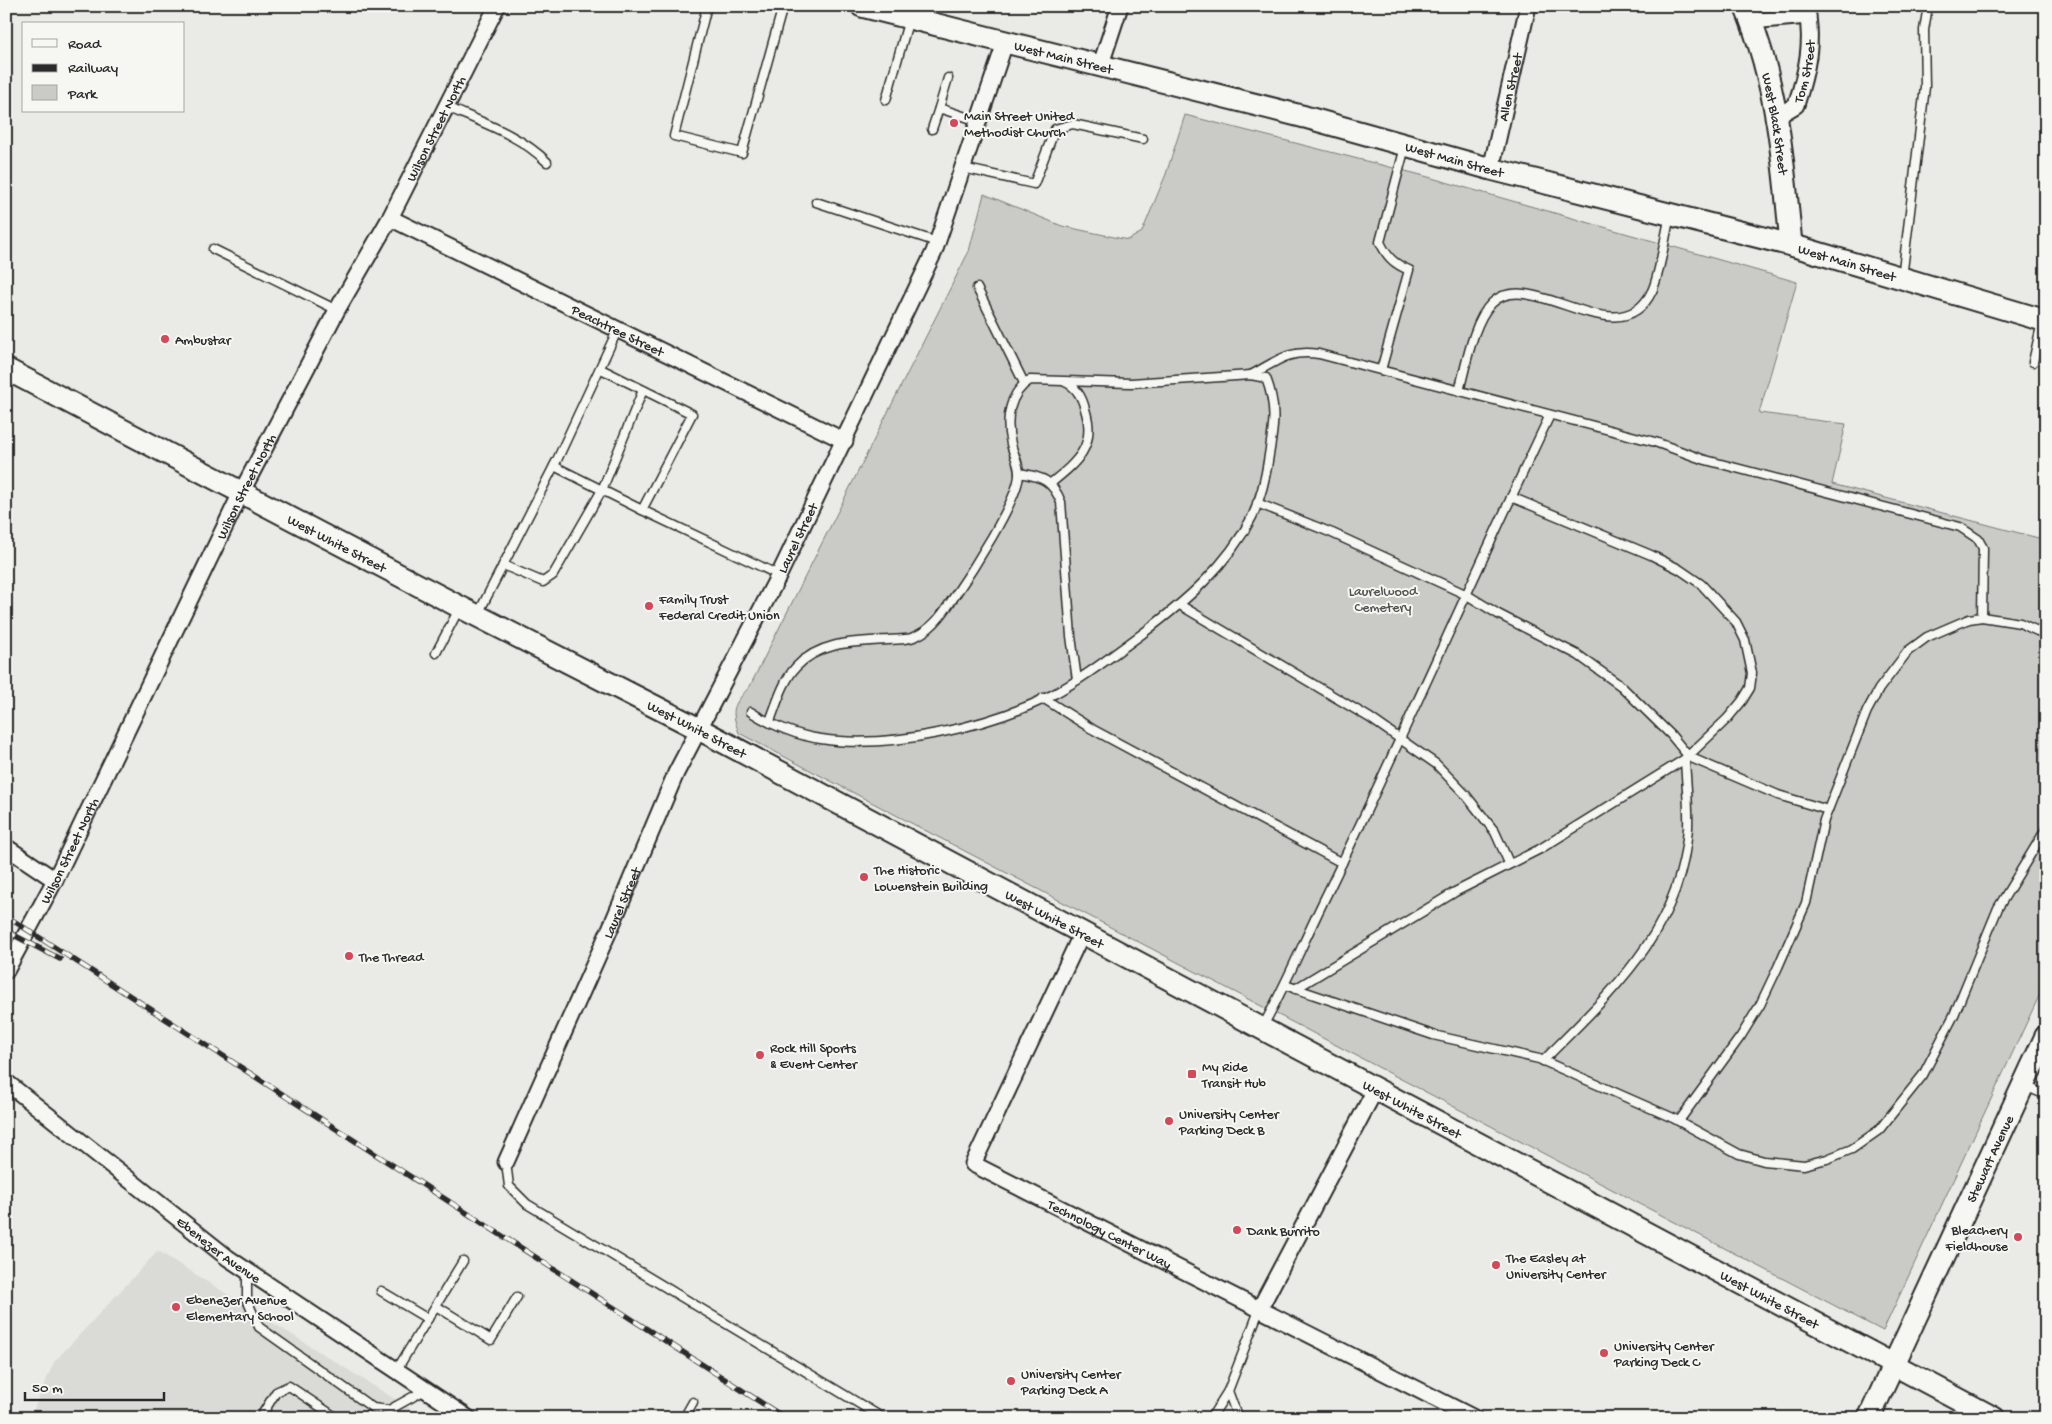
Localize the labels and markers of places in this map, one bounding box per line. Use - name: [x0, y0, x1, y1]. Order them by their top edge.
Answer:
- place label: Main Street United Methodist Church: [964, 109, 1076, 142]
- marker: Main Street United Methodist Church: [948, 117, 960, 129]
- marker: Ambustar: [159, 333, 171, 345]
- place label: Ambustar: [175, 333, 232, 350]
- place label: Family Trust Federal Credit Union: [658, 592, 780, 625]
- marker: Family Trust Federal Credit Union: [643, 600, 655, 612]
- place label: The Historic Lowenstein Building: [873, 863, 988, 896]
- marker: The Historic Lowenstein Building: [858, 871, 870, 883]
- marker: The Thread: [343, 950, 355, 962]
- place label: The Thread: [358, 950, 425, 967]
- place label: Rock Hill Sports & Event Center: [770, 1041, 858, 1074]
- marker: Rock Hill Sports & Event Center: [754, 1049, 766, 1061]
- place label: My Ride Transit Hub: [1201, 1060, 1267, 1093]
- marker: My Ride Transit Hub: [1186, 1068, 1198, 1080]
- place label: University Center Parking Deck B: [1178, 1107, 1280, 1140]
- marker: University Center Parking Deck B: [1163, 1115, 1175, 1127]
- place label: Bleachery Fieldhouse: [1945, 1223, 2009, 1256]
- marker: Dank Burrito: [1231, 1224, 1243, 1236]
- place label: Dank Burrito: [1246, 1224, 1320, 1241]
- marker: Bleachery Fieldhouse: [2012, 1231, 2024, 1243]
- place label: The Easley at University Center: [1505, 1251, 1607, 1284]
- marker: The Easley at University Center: [1490, 1259, 1502, 1271]
- place label: Ebenezer Avenue Elementary School: [186, 1293, 294, 1326]
- marker: Ebenezer Avenue Elementary School: [170, 1301, 182, 1313]
- place label: University Center Parking Deck C: [1613, 1339, 1715, 1372]
- marker: University Center Parking Deck C: [1598, 1347, 1610, 1359]
- place label: University Center Parking Deck A: [1020, 1367, 1122, 1400]
- marker: University Center Parking Deck A: [1005, 1375, 1017, 1387]

